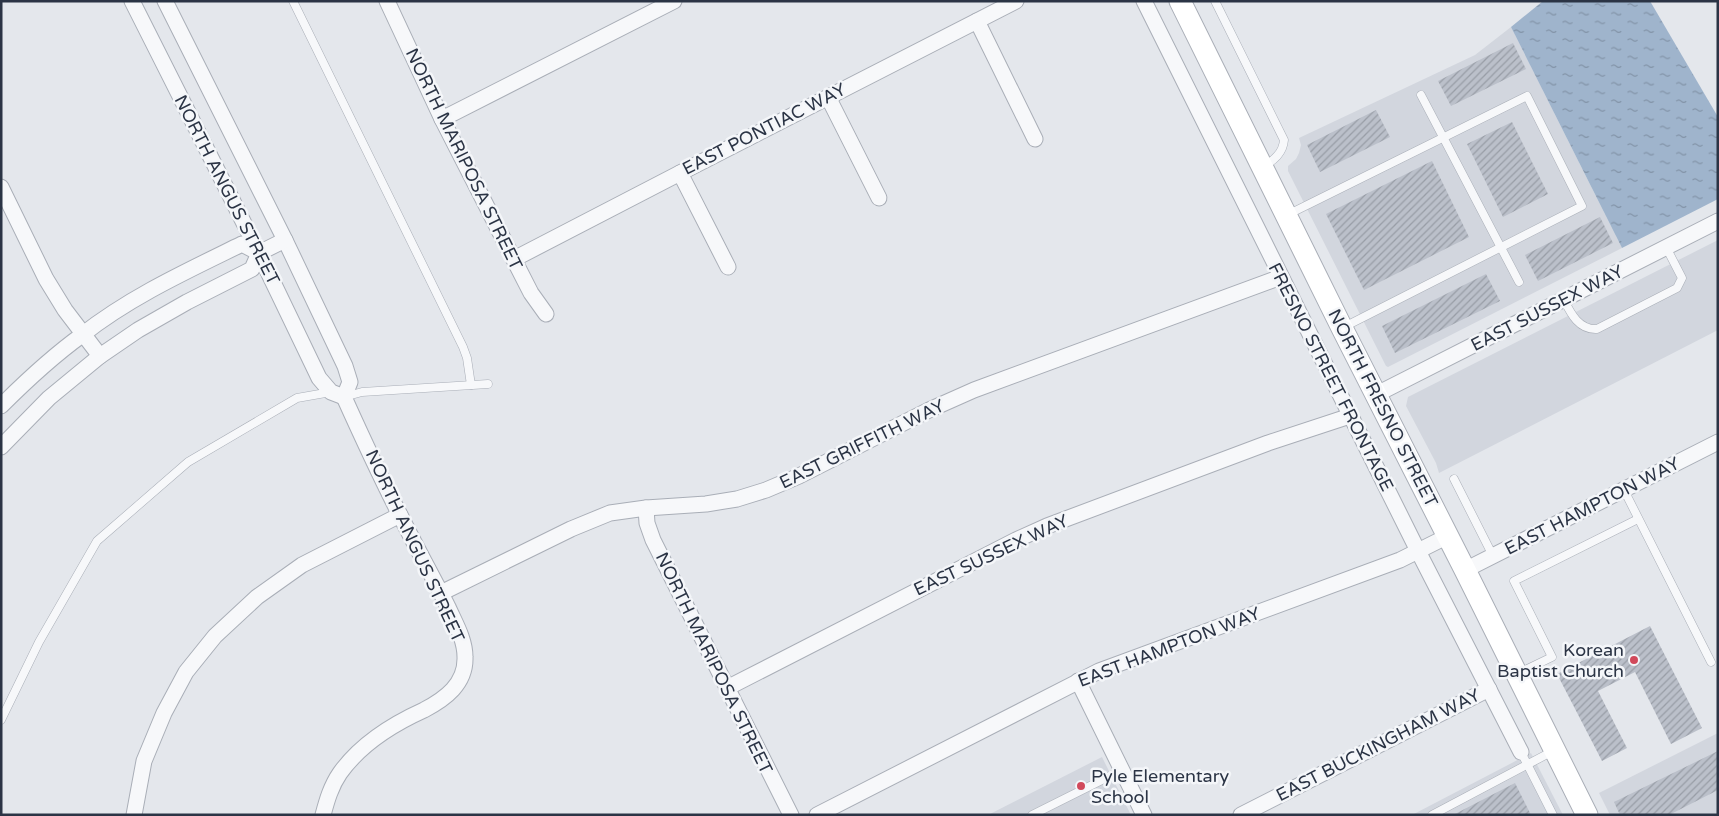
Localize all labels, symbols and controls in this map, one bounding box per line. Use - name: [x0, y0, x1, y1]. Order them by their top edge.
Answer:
- street label: NORTH MARIPOSA STREET: [401, 45, 527, 273]
- street label: EAST PONTIAC WAY: [679, 78, 850, 180]
- street label: NORTH ANGUS STREET: [169, 91, 285, 289]
- street label: FRESNO STREET FRONTAGE: [1264, 259, 1398, 495]
- street label: EAST SUSSEX WAY: [1467, 260, 1627, 356]
- street label: NORTH FRESNO STREET: [1323, 305, 1443, 511]
- street label: EAST GRIFFITH WAY: [776, 394, 949, 494]
- street label: NORTH ANGUS STREET: [361, 446, 469, 646]
- street label: EAST HAMPTON WAY: [1501, 452, 1684, 560]
- street label: EAST SUSSEX WAY: [910, 509, 1072, 601]
- street label: NORTH MARIPOSA STREET: [651, 549, 777, 777]
- street label: EAST HAMPTON WAY: [1075, 602, 1264, 692]
- place label: Korean Baptist Church: [1497, 639, 1624, 682]
- marker: Korean Baptist Church: [1628, 654, 1640, 666]
- street label: EAST BUCKINGHAM WAY: [1272, 684, 1484, 806]
- place label: Pyle Elementary School: [1091, 765, 1230, 808]
- marker: Pyle Elementary School: [1075, 780, 1087, 792]

